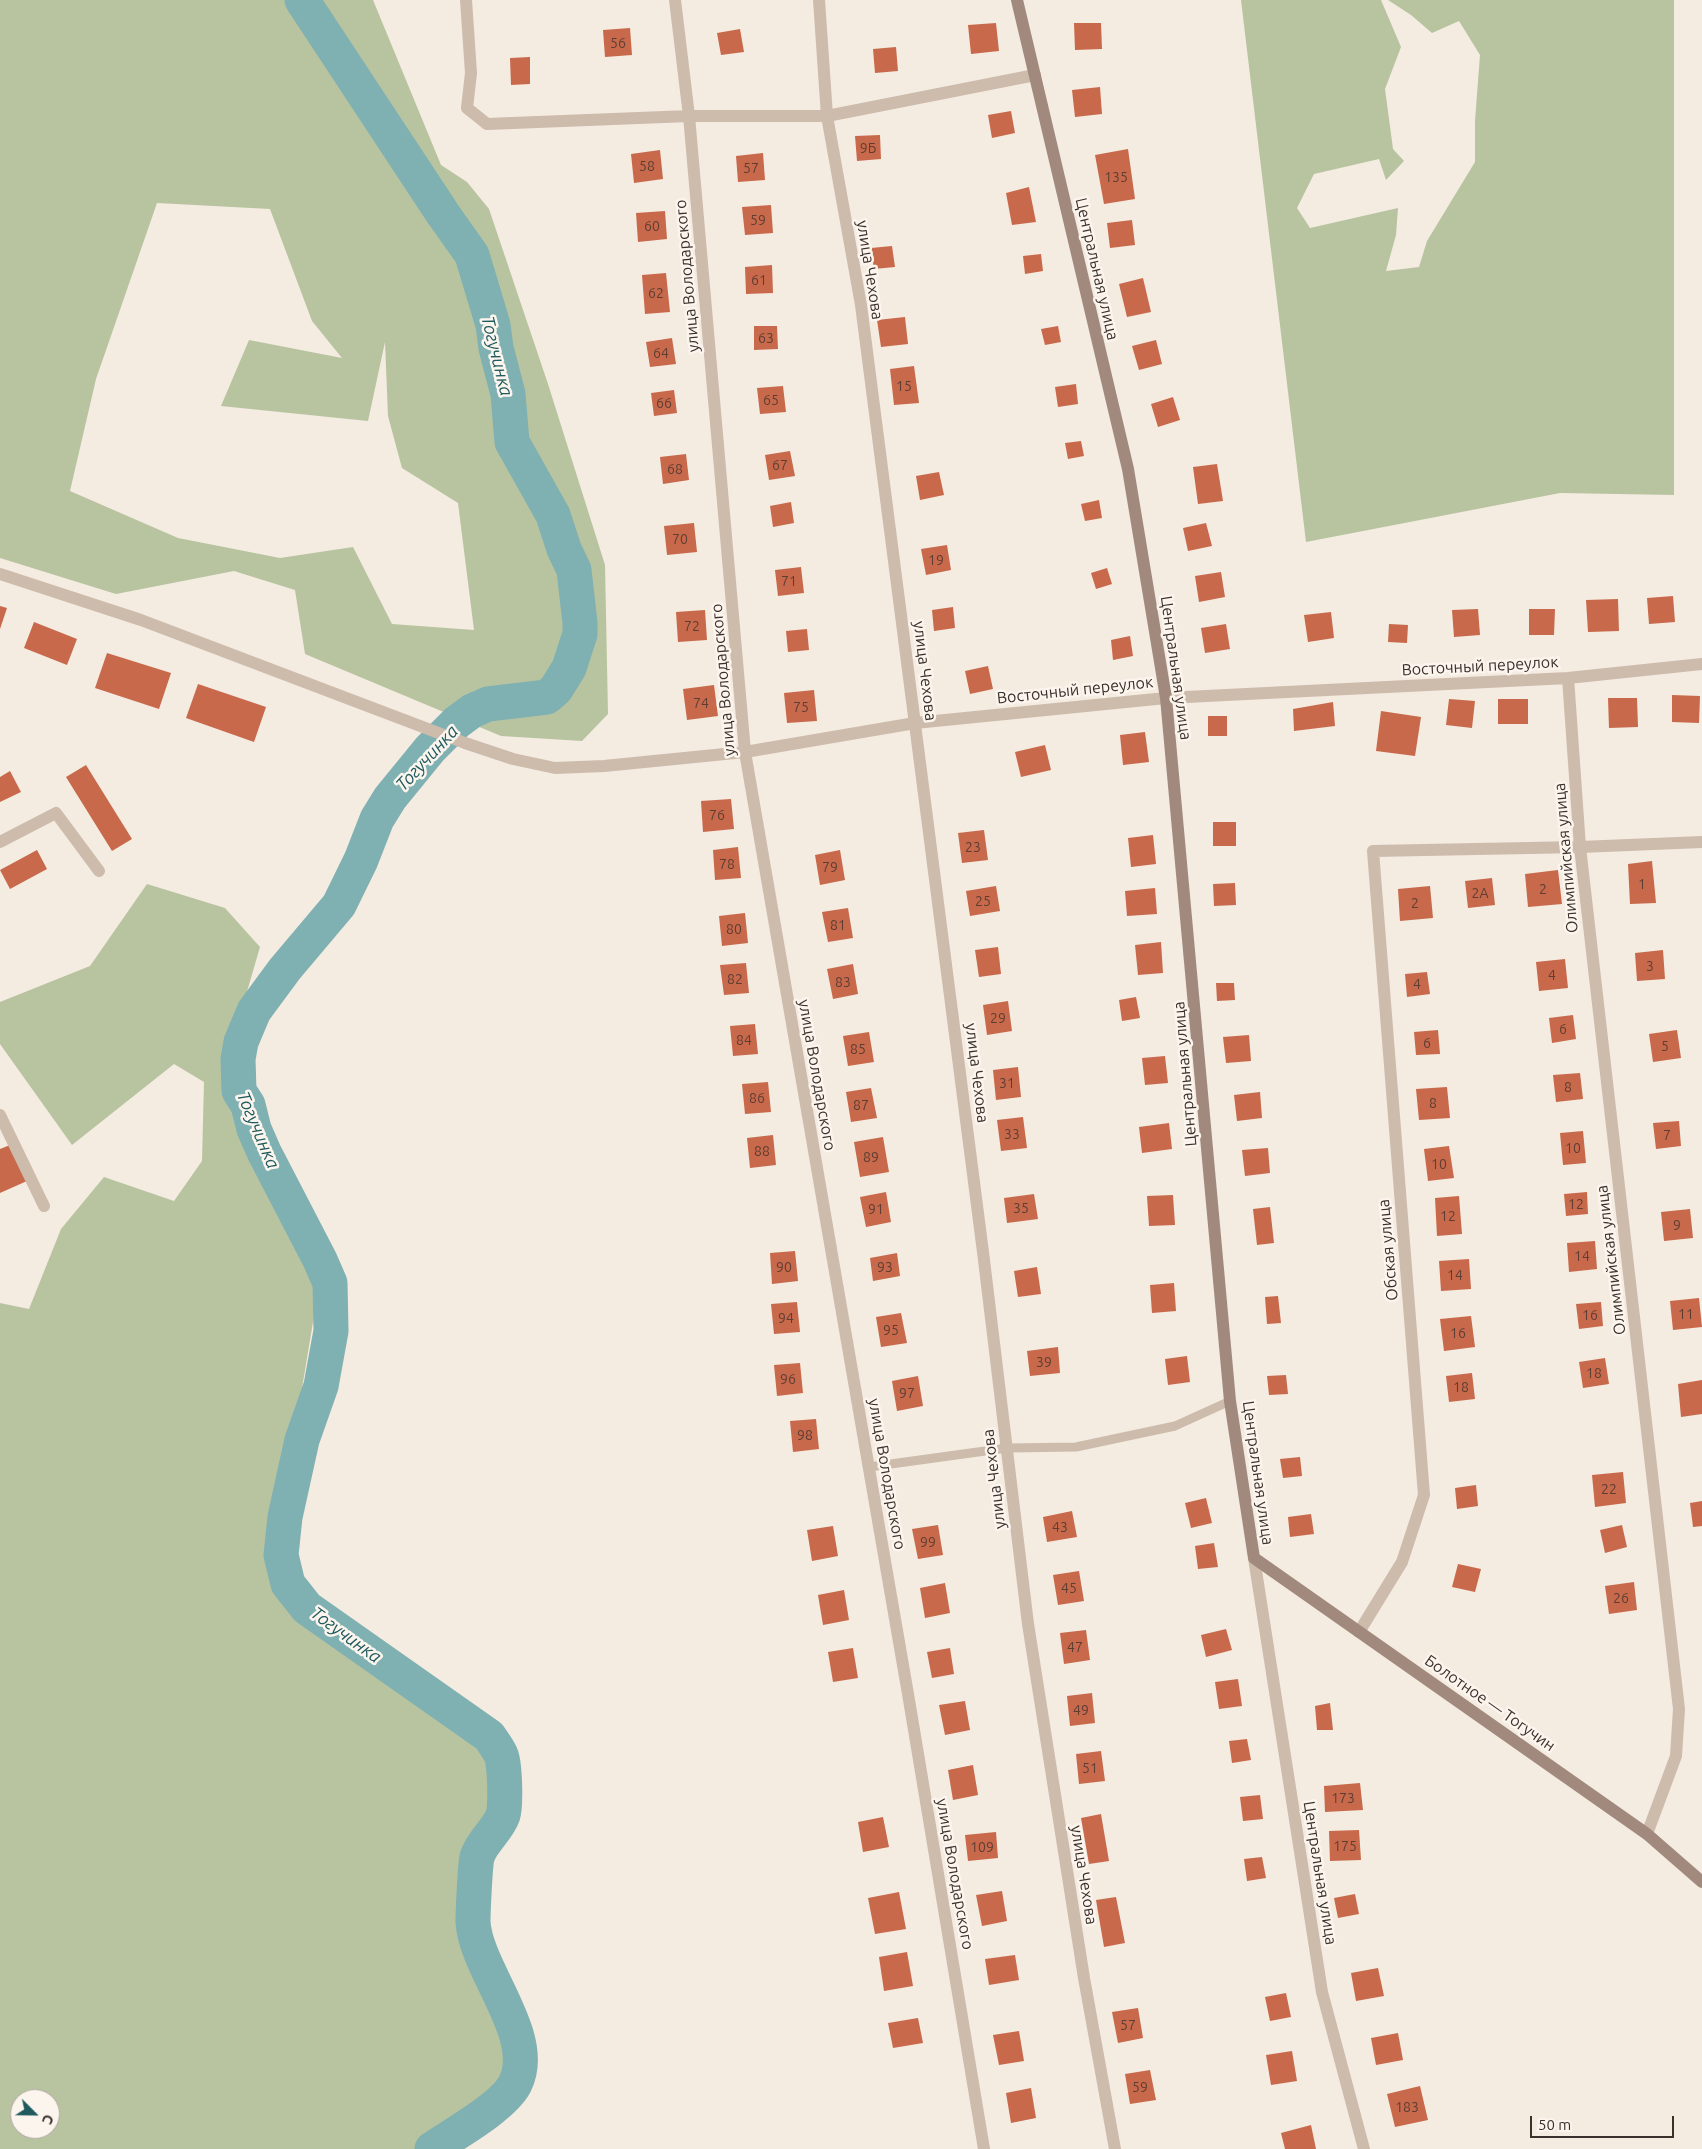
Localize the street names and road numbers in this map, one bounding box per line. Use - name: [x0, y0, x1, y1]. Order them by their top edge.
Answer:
- street label: Центральная улица: [1071, 196, 1123, 342]
- street label: улица Володарского: [671, 199, 703, 353]
- street label: улица Чехова: [853, 219, 887, 321]
- street label: Центральная улица: [1156, 595, 1196, 741]
- street label: улица Володарского: [707, 603, 739, 757]
- street label: улица Чехова: [909, 620, 941, 722]
- street label: Восточный переулок: [1401, 652, 1559, 680]
- street label: Восточный переулок: [996, 672, 1154, 708]
- street label: Олимпийская улица: [1550, 782, 1582, 934]
- street label: улица Володарского: [794, 998, 840, 1152]
- street label: Центральная улица: [1169, 1001, 1201, 1147]
- street label: улица Чехова: [961, 1022, 993, 1124]
- street label: Олимпийская улица: [1592, 1184, 1630, 1336]
- street label: Обская улица: [1374, 1198, 1402, 1302]
- street label: улица Володарского: [864, 1397, 910, 1551]
- street label: Центральная улица: [1238, 1400, 1278, 1546]
- street label: улица Чехова: [978, 1428, 1010, 1530]
- street label: Болотное — Тогучин: [1421, 1651, 1559, 1755]
- street label: улица Володарского: [932, 1797, 978, 1951]
- street label: Центральная улица: [1299, 1800, 1341, 1946]
- street label: улица Чехова: [1067, 1824, 1101, 1926]

